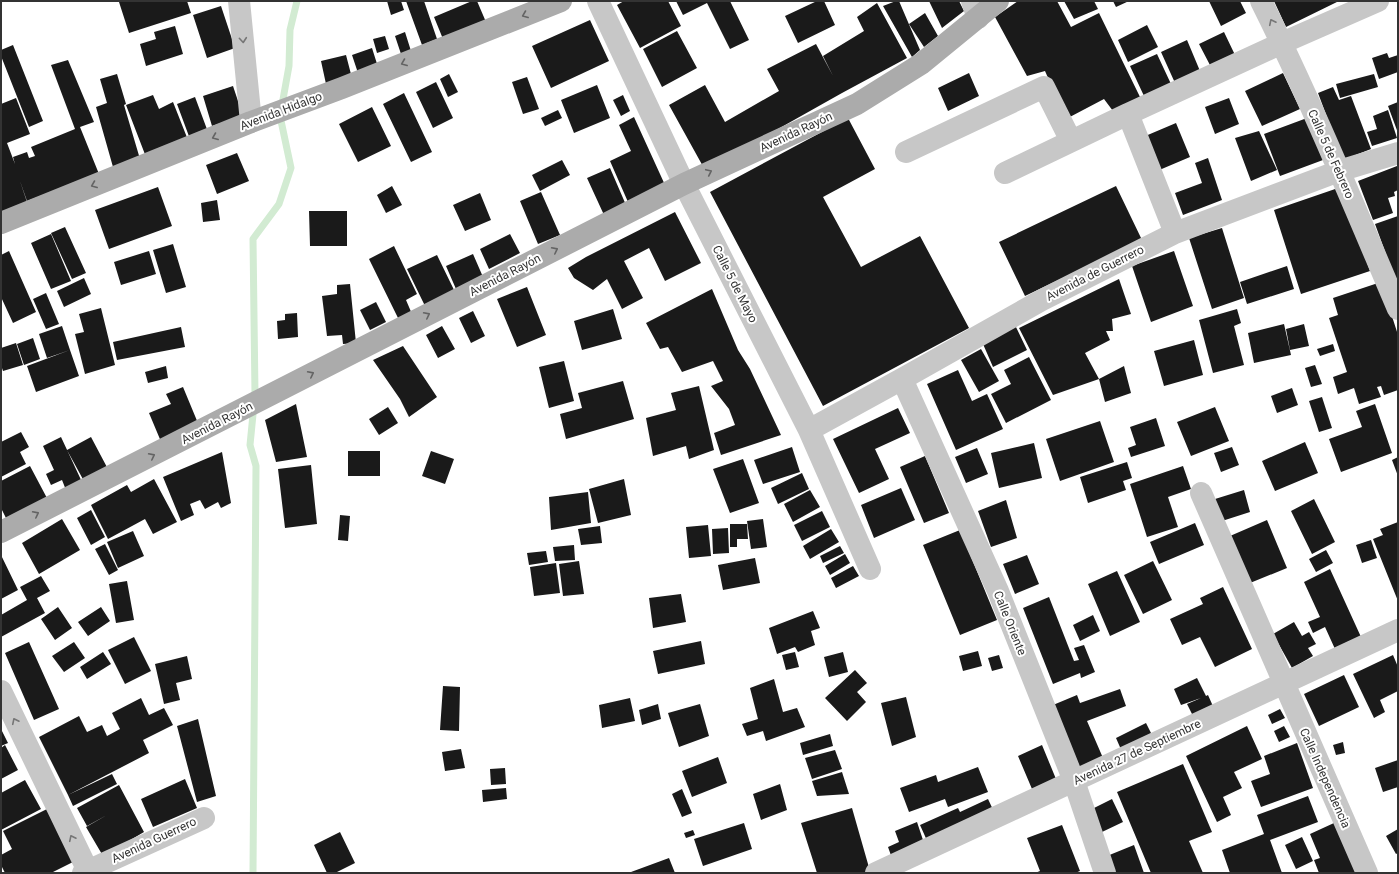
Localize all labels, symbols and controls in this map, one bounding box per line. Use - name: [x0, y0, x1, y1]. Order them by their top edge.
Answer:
- one-way arrow: [522, 11, 529, 19]
- one-way arrow: [1269, 19, 1276, 26]
- one-way arrow: [238, 37, 247, 43]
- one-way arrow: [401, 59, 408, 67]
- street label: Avenida Hidalgo: [238, 89, 324, 133]
- street label: Calle 5 de Febrero: [1305, 107, 1357, 201]
- street label: Avenida Rayón: [758, 109, 834, 155]
- one-way arrow: [211, 132, 218, 140]
- one-way arrow: [704, 169, 712, 177]
- one-way arrow: [91, 181, 98, 189]
- street label: Avenida de Guerrero: [1044, 242, 1146, 304]
- street label: Calle 5 de Mayo: [710, 243, 761, 325]
- one-way arrow: [551, 247, 558, 254]
- street label: Avenida Rayón: [467, 251, 543, 299]
- one-way arrow: [423, 312, 430, 320]
- one-way arrow: [307, 372, 315, 379]
- street label: Avenida Rayón: [179, 399, 255, 447]
- one-way arrow: [148, 453, 155, 461]
- one-way arrow: [32, 512, 39, 519]
- street label: Calle Oriente: [991, 589, 1029, 657]
- street label: Avenida 27 de Septiembre: [1071, 716, 1203, 788]
- one-way arrow: [12, 717, 20, 725]
- street label: Calle Independencia: [1297, 726, 1353, 830]
- street label: Avenida Guerrero: [109, 814, 199, 866]
- one-way arrow: [69, 835, 77, 842]

